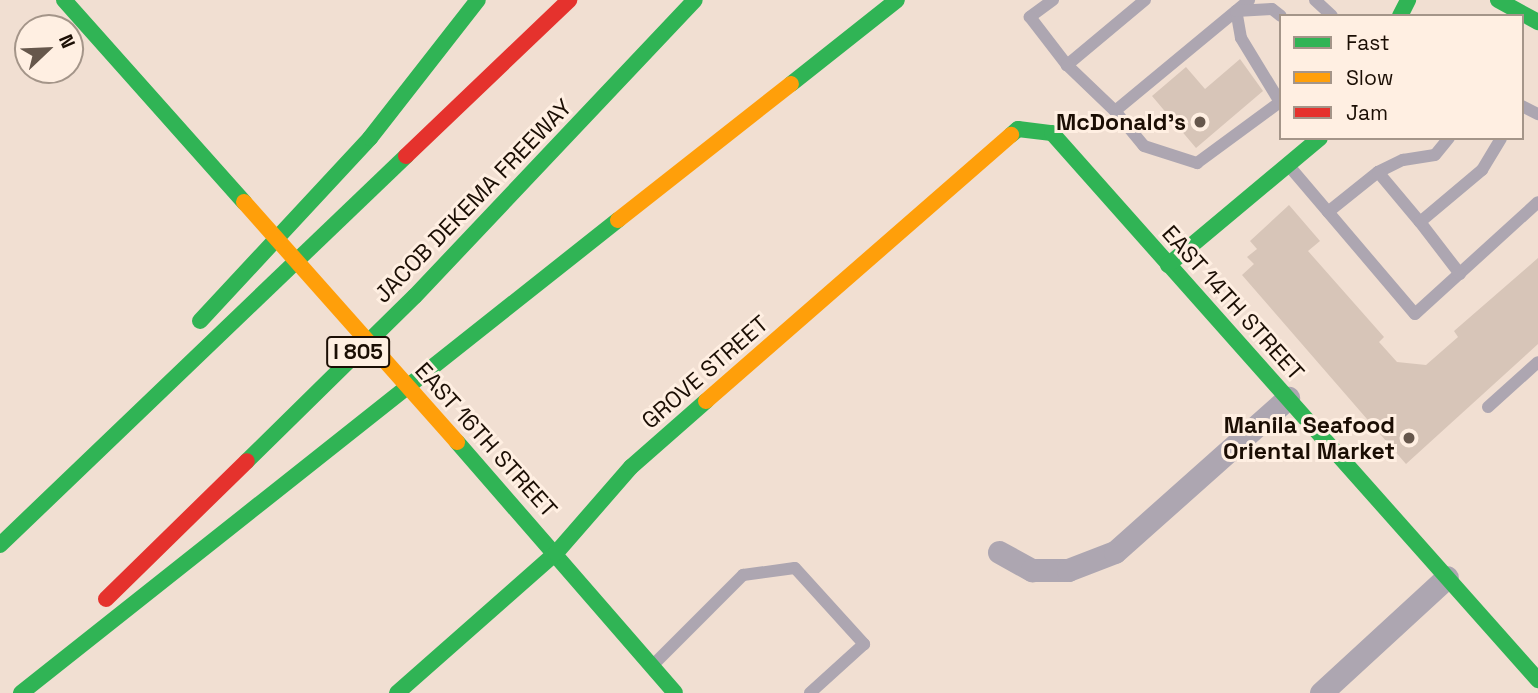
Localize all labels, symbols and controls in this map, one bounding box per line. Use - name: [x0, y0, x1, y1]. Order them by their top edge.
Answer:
- north arrow: [14, 14, 84, 84]
- legend: [1279, 14, 1524, 140]
- text: Fast: [1346, 29, 1390, 56]
- text: N: [53, 31, 81, 52]
- text: Slow: [1346, 64, 1394, 91]
- street label: JACOB DEKEMA FREEWAY: [368, 93, 578, 309]
- text: Jam: [1346, 99, 1388, 126]
- place label: McDonald's: [1056, 108, 1186, 136]
- marker: McDonald's: [1192, 114, 1208, 130]
- street label: EAST 14TH STREET: [1156, 220, 1310, 386]
- street label: GROVE STREET: [636, 310, 774, 434]
- road number: I 805: [325, 334, 391, 370]
- street label: EAST 16TH STREET: [409, 357, 563, 523]
- place label: Manila Seafood Oriental Market: [1223, 411, 1395, 465]
- marker: Manila Seafood Oriental Market: [1401, 430, 1417, 446]

